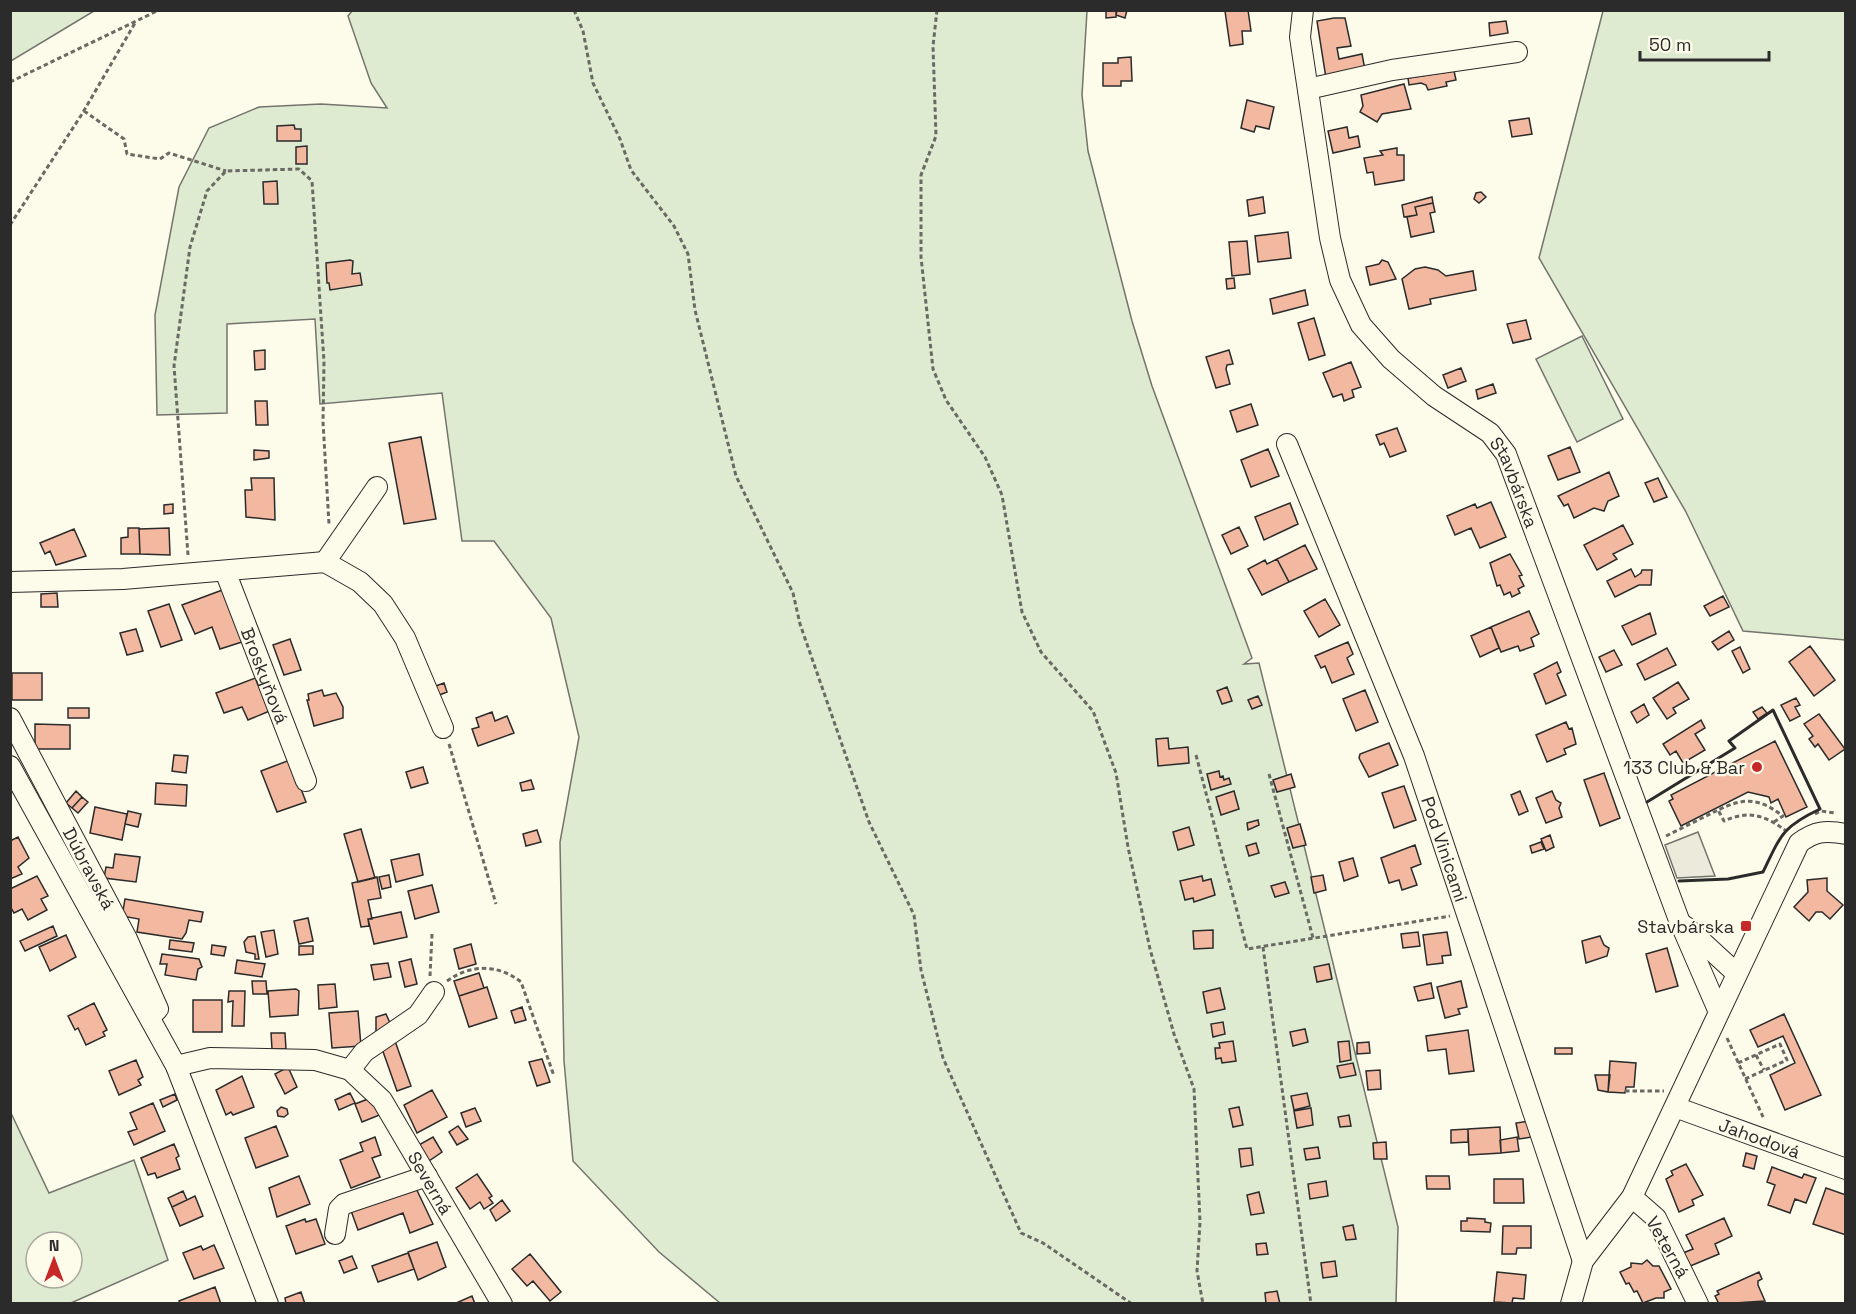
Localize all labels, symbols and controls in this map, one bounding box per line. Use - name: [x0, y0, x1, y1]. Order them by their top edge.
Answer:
- scale bar: [1640, 24, 1769, 62]
- text: 50 m: [1649, 33, 1691, 56]
- street label: Stavbárska: [1485, 432, 1544, 531]
- street label: Broskyňová: [236, 624, 294, 727]
- place label: 133 Club & Bar: [1623, 756, 1745, 779]
- marker: 133 Club & Bar: [1750, 760, 1764, 774]
- street label: Pod Vinicami: [1417, 793, 1473, 905]
- street label: Dúbravská: [58, 823, 121, 913]
- place label: Stavbárska: [1637, 915, 1734, 938]
- marker: Stavbárska: [1739, 919, 1753, 933]
- street label: Jahodová: [1716, 1112, 1803, 1163]
- street label: Severná: [403, 1147, 458, 1218]
- street label: Veterná: [1641, 1212, 1695, 1282]
- north arrow: [24, 1230, 84, 1290]
- text: N: [49, 1235, 59, 1256]

